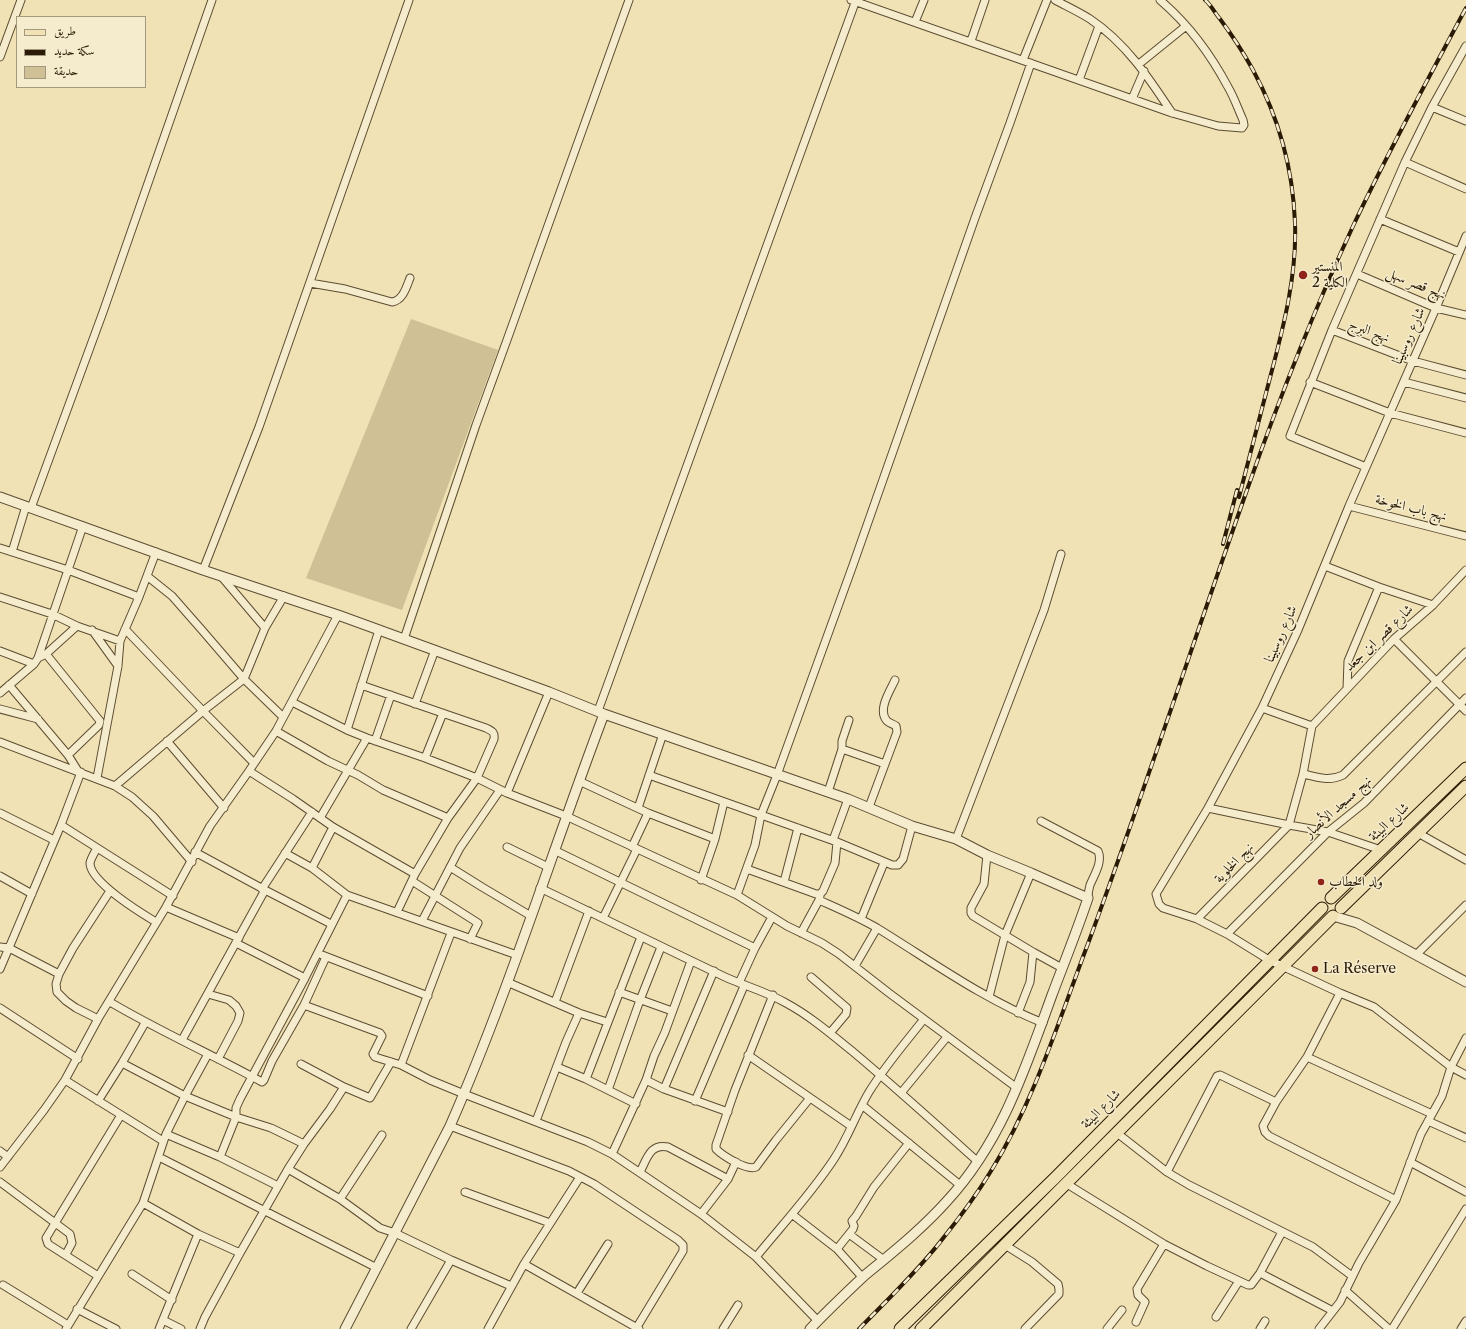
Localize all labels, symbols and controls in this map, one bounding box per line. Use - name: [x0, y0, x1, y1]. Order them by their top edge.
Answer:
- legend: [16, 16, 146, 88]
- text: طريق: [54, 23, 76, 38]
- text: سكة حديد: [54, 43, 94, 58]
- text: حديقة: [54, 63, 78, 78]
- place label: المنستير الكلية 2: [1312, 259, 1348, 292]
- street label: نهج قصر سهل: [1384, 264, 1448, 304]
- marker: المنستير الكلية 2: [1297, 269, 1309, 281]
- street label: شارع روسبينا: [1389, 305, 1429, 367]
- street label: نهج البرج: [1346, 316, 1392, 346]
- street label: نهج باب الخوخة: [1373, 491, 1449, 525]
- street label: شارع قصر ابن جعد: [1341, 601, 1417, 675]
- street label: شارع روسبينا: [1261, 603, 1301, 665]
- street label: نهج مسجد الأنصار: [1301, 772, 1375, 842]
- street label: شارع البيئة: [1365, 799, 1413, 845]
- street label: نهج الخلوية: [1211, 839, 1257, 887]
- place label: ولد الحطاب: [1329, 874, 1383, 890]
- marker: ولد الحطاب: [1316, 877, 1326, 887]
- place label: La Réserve: [1323, 961, 1396, 977]
- marker: La Réserve: [1310, 964, 1320, 974]
- street label: شارع البيئة: [1078, 1086, 1124, 1132]

